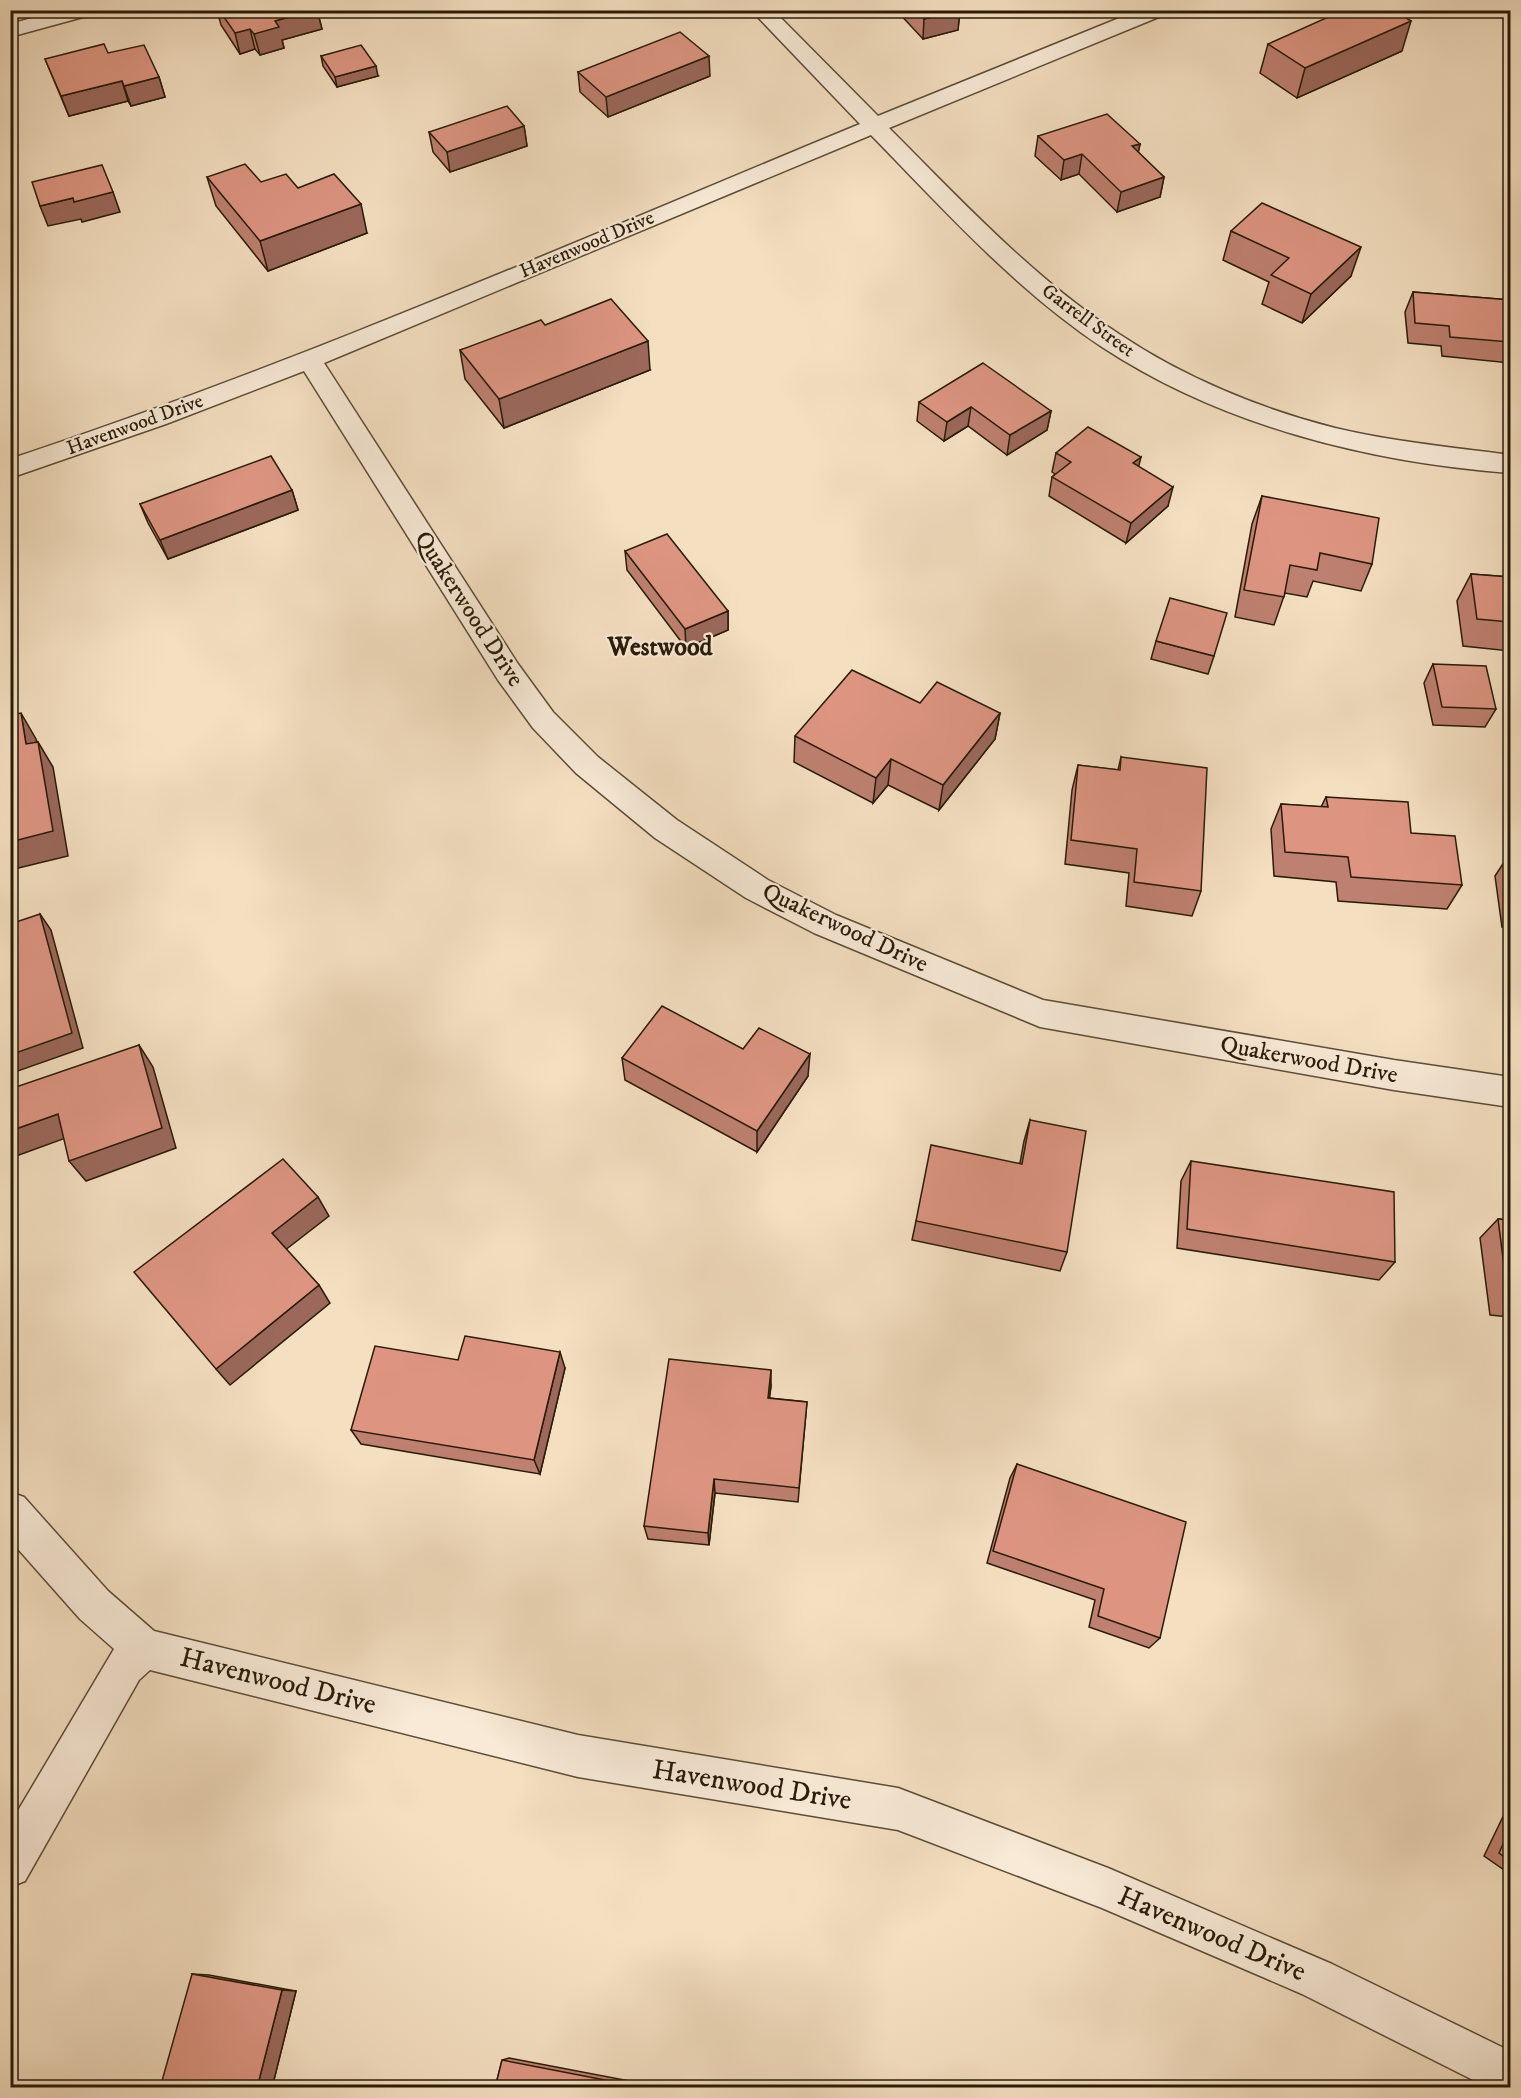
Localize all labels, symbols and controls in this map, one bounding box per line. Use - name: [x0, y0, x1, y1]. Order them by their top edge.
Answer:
- street label: Havenwood Drive: [516, 205, 658, 285]
- street label: Garrell Street: [1036, 279, 1140, 363]
- street label: Havenwood Drive: [63, 389, 207, 461]
- street label: Quakerwood Drive: [408, 526, 531, 693]
- district label: Westwood: [606, 631, 714, 664]
- street label: Quakerwood Drive: [757, 876, 933, 980]
- street label: Quakerwood Drive: [1218, 1030, 1400, 1090]
- street label: Havenwood Drive: [176, 1640, 380, 1722]
- street label: Havenwood Drive: [650, 1752, 854, 1818]
- street label: Havenwood Drive: [1113, 1879, 1311, 1989]

